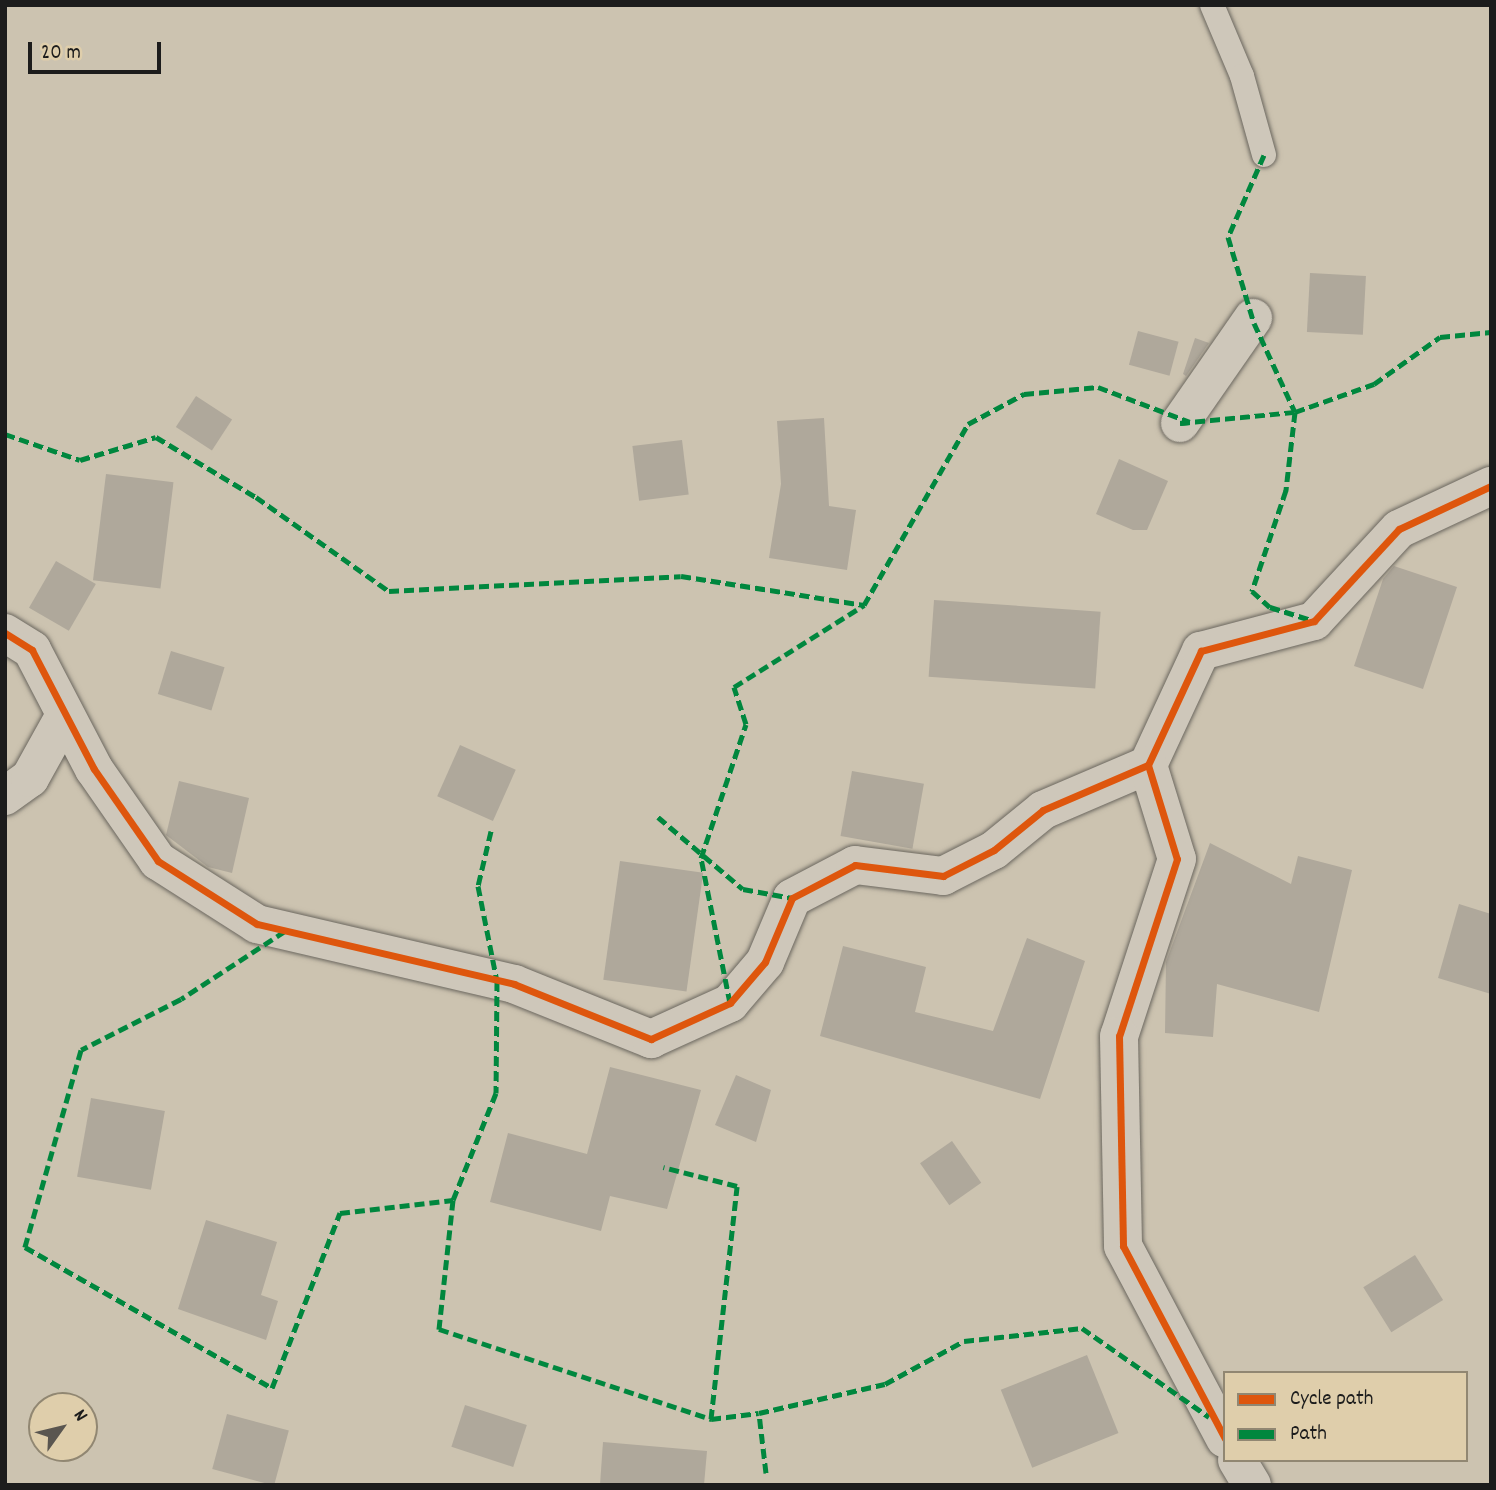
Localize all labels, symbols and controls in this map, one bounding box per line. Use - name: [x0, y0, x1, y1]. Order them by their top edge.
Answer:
- scale bar: [32, 28, 164, 72]
- text: 20 m: [41, 39, 81, 69]
- legend: [1223, 1371, 1468, 1462]
- text: Cycle path: [1290, 1385, 1373, 1415]
- north arrow: [28, 1392, 98, 1462]
- text: N: [65, 1405, 93, 1428]
- text: Path: [1290, 1420, 1327, 1450]

